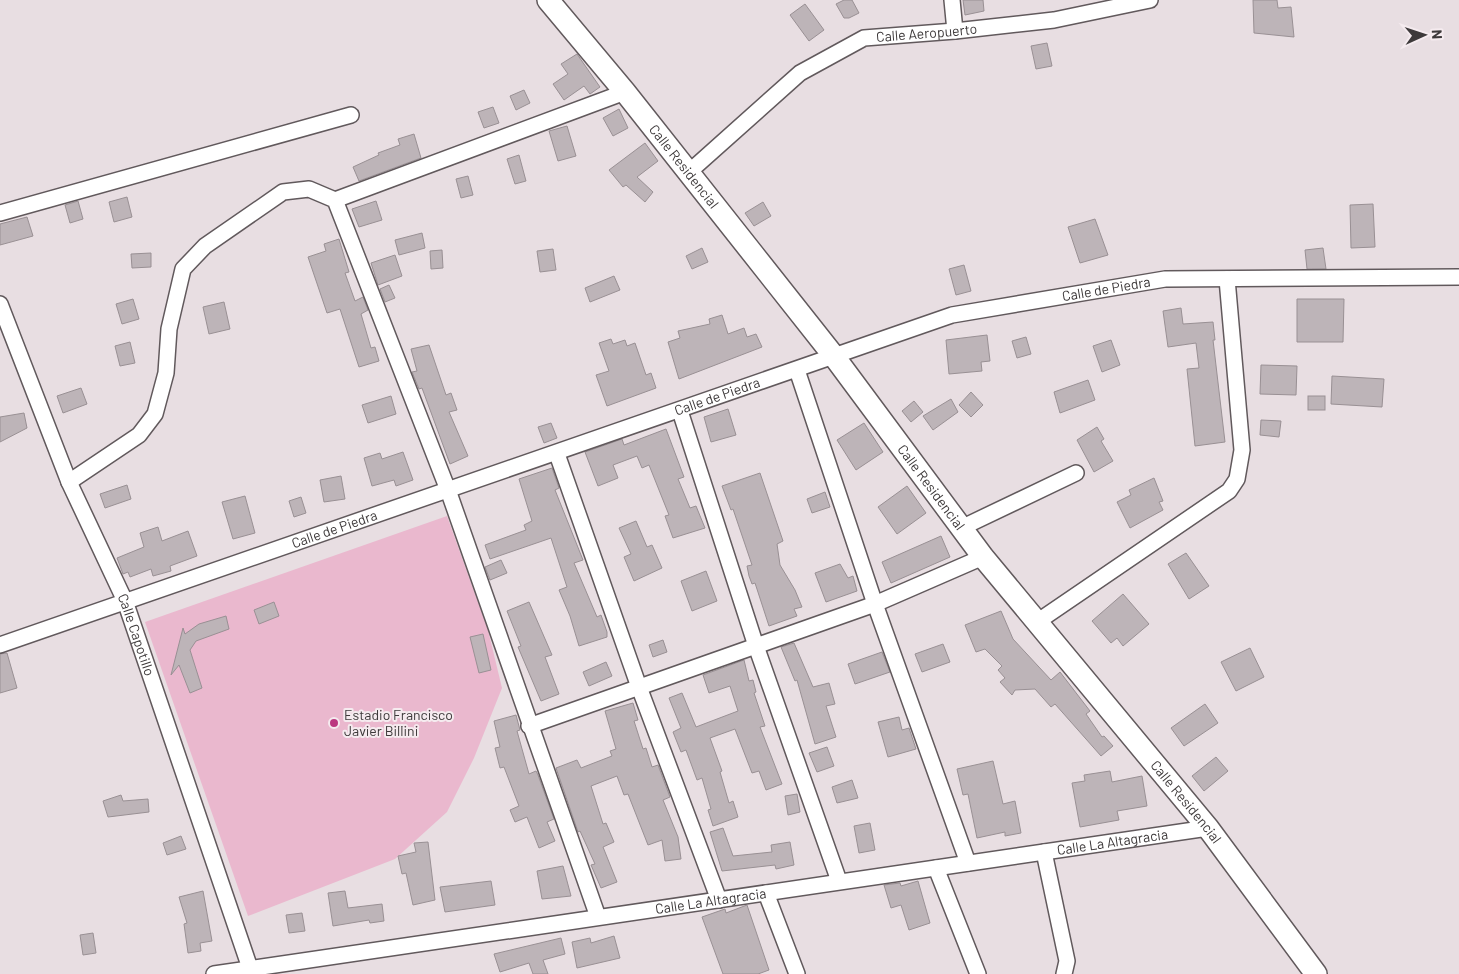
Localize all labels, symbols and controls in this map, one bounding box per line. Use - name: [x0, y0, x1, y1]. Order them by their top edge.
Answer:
- north arrow: [1399, 10, 1449, 60]
- street label: Calle Aeropuerto: [876, 20, 978, 45]
- text: N: [1429, 29, 1446, 39]
- street label: Calle Residencial: [646, 121, 723, 212]
- street label: Calle de Piedra: [1061, 273, 1152, 304]
- street label: Calle de Piedra: [672, 373, 762, 419]
- street label: Calle Residencial: [894, 441, 969, 533]
- street label: Calle de Piedra: [289, 506, 379, 551]
- street label: Calle Capotillo: [115, 591, 159, 678]
- place label: Estadio Francisco Javier Billini: [344, 706, 453, 739]
- marker: Estadio Francisco Javier Billini: [328, 717, 340, 729]
- street label: Calle Residencial: [1147, 757, 1225, 846]
- street label: Calle La Altagracia: [1056, 825, 1169, 858]
- street label: Calle La Altagracia: [654, 884, 767, 917]

